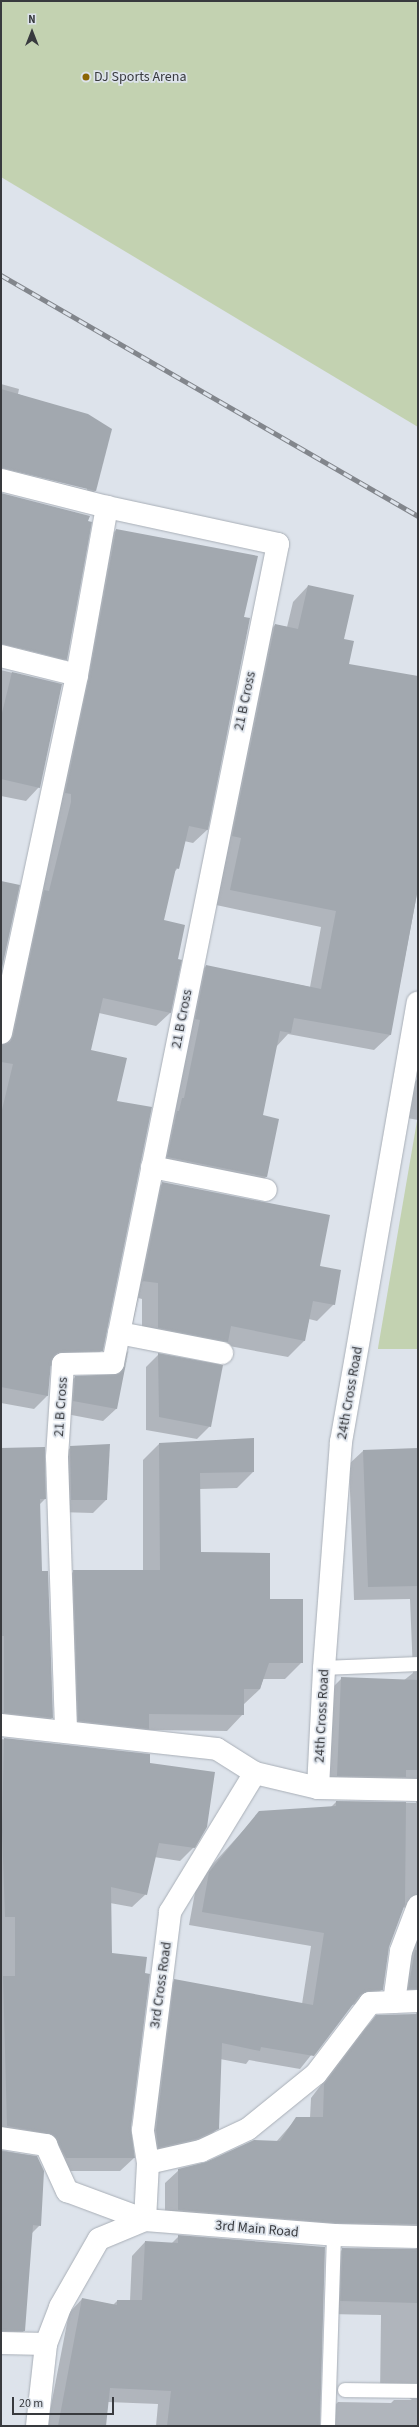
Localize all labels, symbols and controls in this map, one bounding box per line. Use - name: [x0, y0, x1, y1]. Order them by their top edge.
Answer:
- north arrow: [12, 12, 52, 52]
- text: N: [28, 12, 36, 27]
- place label: DJ Sports Arena: [94, 69, 186, 85]
- marker: DJ Sports Arena: [81, 72, 91, 82]
- street label: 21 B Cross: [231, 670, 259, 732]
- street label: 21 B Cross: [168, 988, 196, 1050]
- street label: 24th Cross Road: [334, 1345, 366, 1441]
- street label: 21 B Cross: [51, 1377, 71, 1437]
- street label: 24th Cross Road: [311, 1669, 333, 1763]
- street label: 3rd Cross Road: [147, 1941, 175, 2029]
- street label: 3rd Main Road: [215, 2217, 299, 2241]
- scale bar: [14, 2389, 116, 2415]
- text: 20 m: [19, 2395, 43, 2412]

